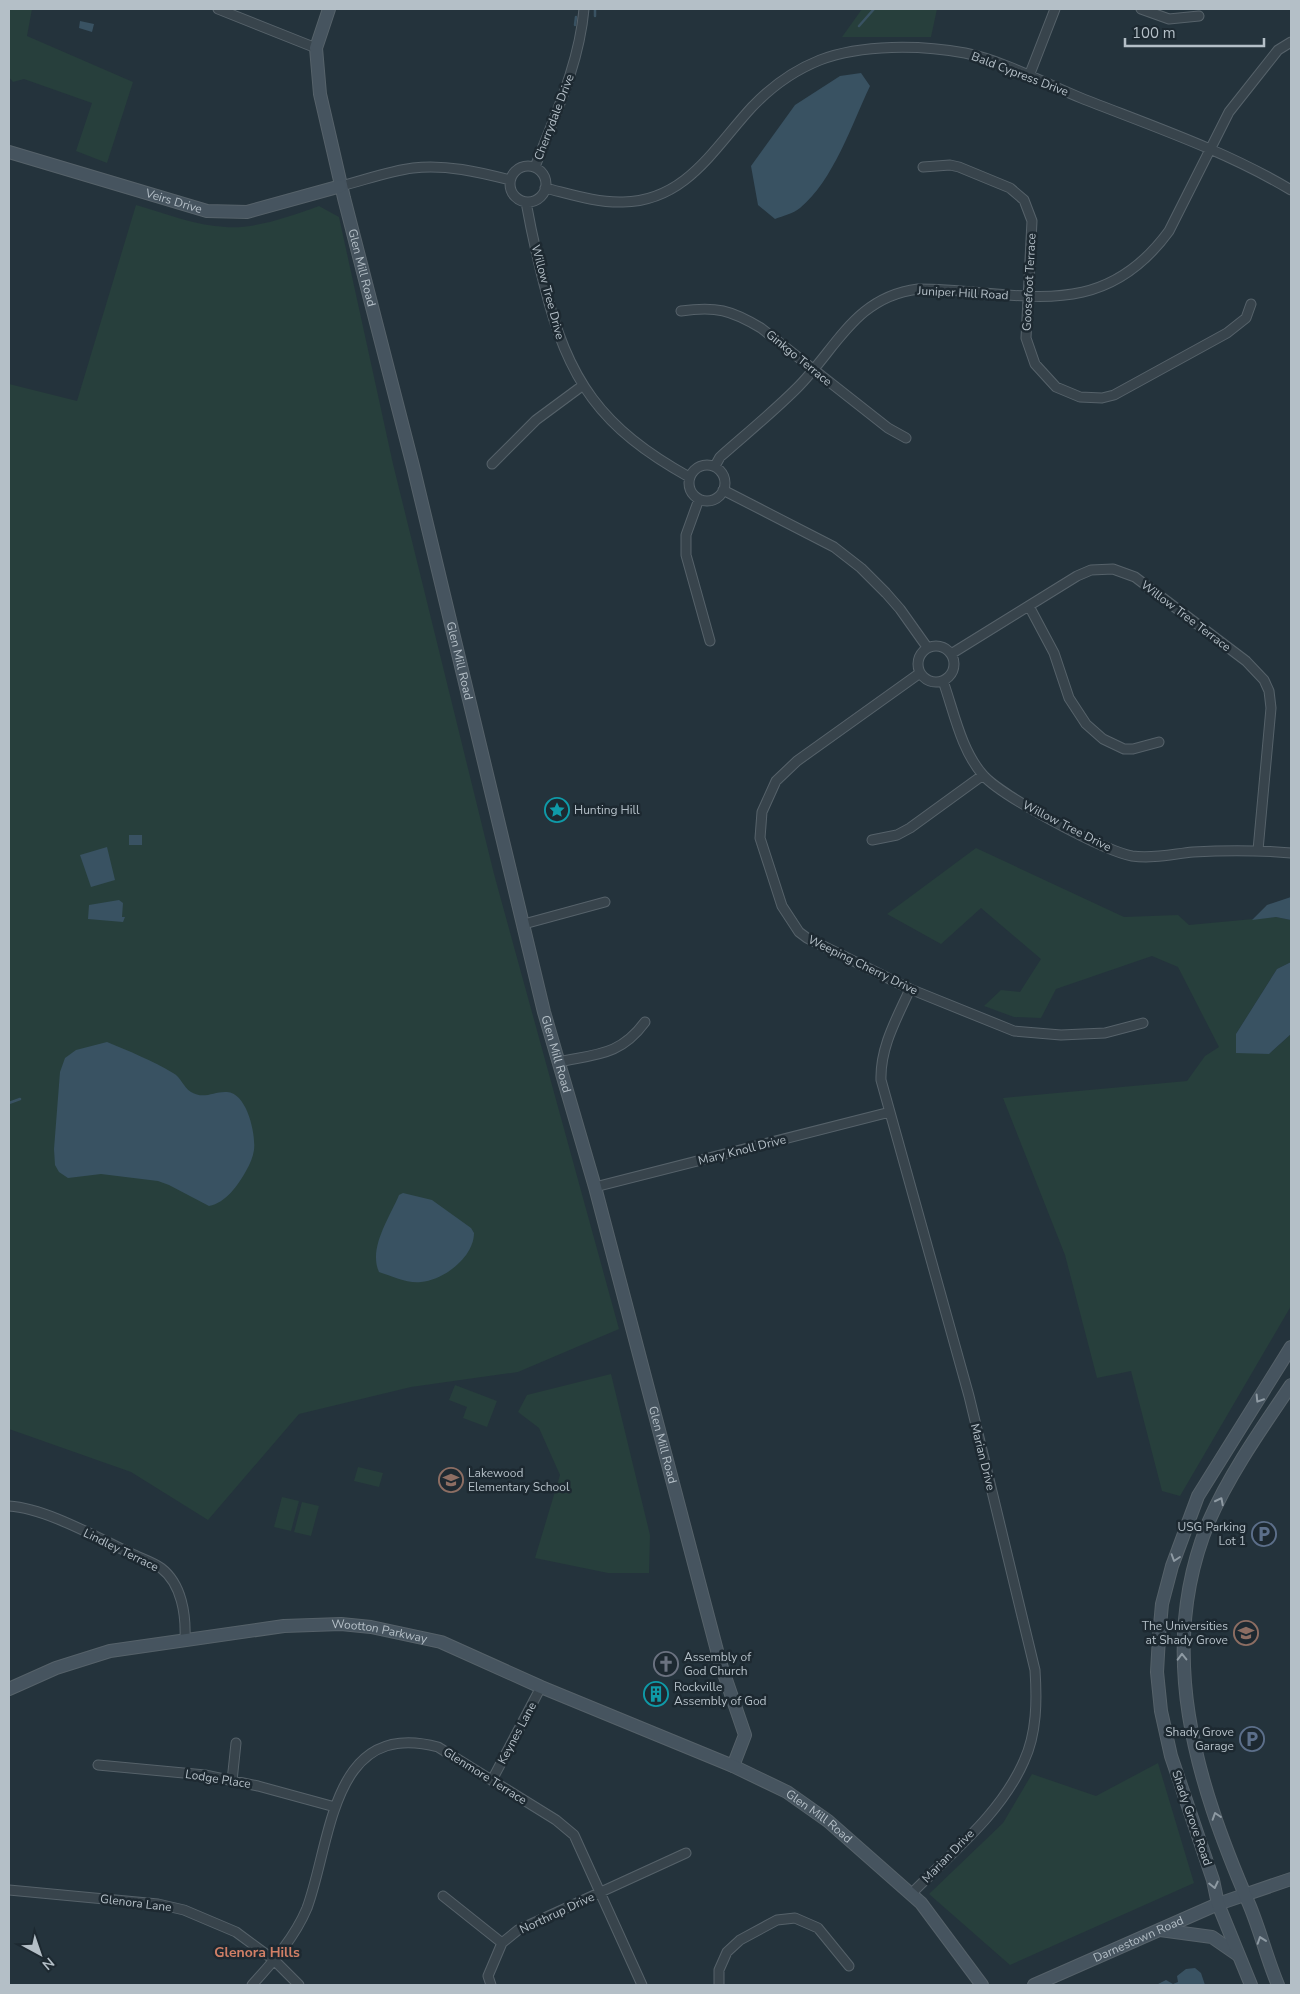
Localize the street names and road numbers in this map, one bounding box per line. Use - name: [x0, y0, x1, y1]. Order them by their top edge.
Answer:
- street label: Bald Cypress Drive: [969, 48, 1071, 100]
- street label: Cherrydale Drive: [530, 72, 578, 162]
- street label: Veirs Drive: [143, 185, 204, 217]
- street label: Glen Mill Road: [344, 227, 380, 308]
- street label: Goosefoot Terrace: [1018, 233, 1040, 331]
- street label: Willow Tree Drive: [528, 243, 568, 341]
- street label: Juniper Hill Road: [916, 283, 1009, 303]
- street label: Ginkgo Terrace: [763, 326, 835, 390]
- street label: Willow Tree Terrace: [1138, 577, 1234, 655]
- street label: Glen Mill Road: [443, 620, 477, 701]
- street label: Willow Tree Drive: [1020, 797, 1114, 855]
- street label: Weeping Cherry Drive: [806, 932, 920, 998]
- street label: Glen Mill Road: [537, 1013, 575, 1095]
- street label: Mary Knoll Drive: [696, 1131, 788, 1169]
- street label: Glen Mill Road: [645, 1404, 681, 1485]
- street label: Marian Drive: [967, 1422, 999, 1492]
- street label: Lindley Terrace: [81, 1525, 161, 1575]
- street label: Wootton Parkway: [331, 1616, 430, 1647]
- street label: Keynes Lane: [494, 1699, 540, 1767]
- street label: Glenmore Terrace: [440, 1744, 530, 1808]
- street label: Lodge Place: [184, 1766, 252, 1792]
- street label: Shady Grove Road: [1168, 1768, 1216, 1868]
- street label: Glen Mill Road: [783, 1786, 856, 1847]
- street label: Marian Drive: [918, 1826, 978, 1886]
- street label: Northrup Drive: [517, 1889, 597, 1937]
- street label: Glenora Lane: [99, 1891, 173, 1915]
- street label: Darnestown Road: [1091, 1912, 1186, 1966]

